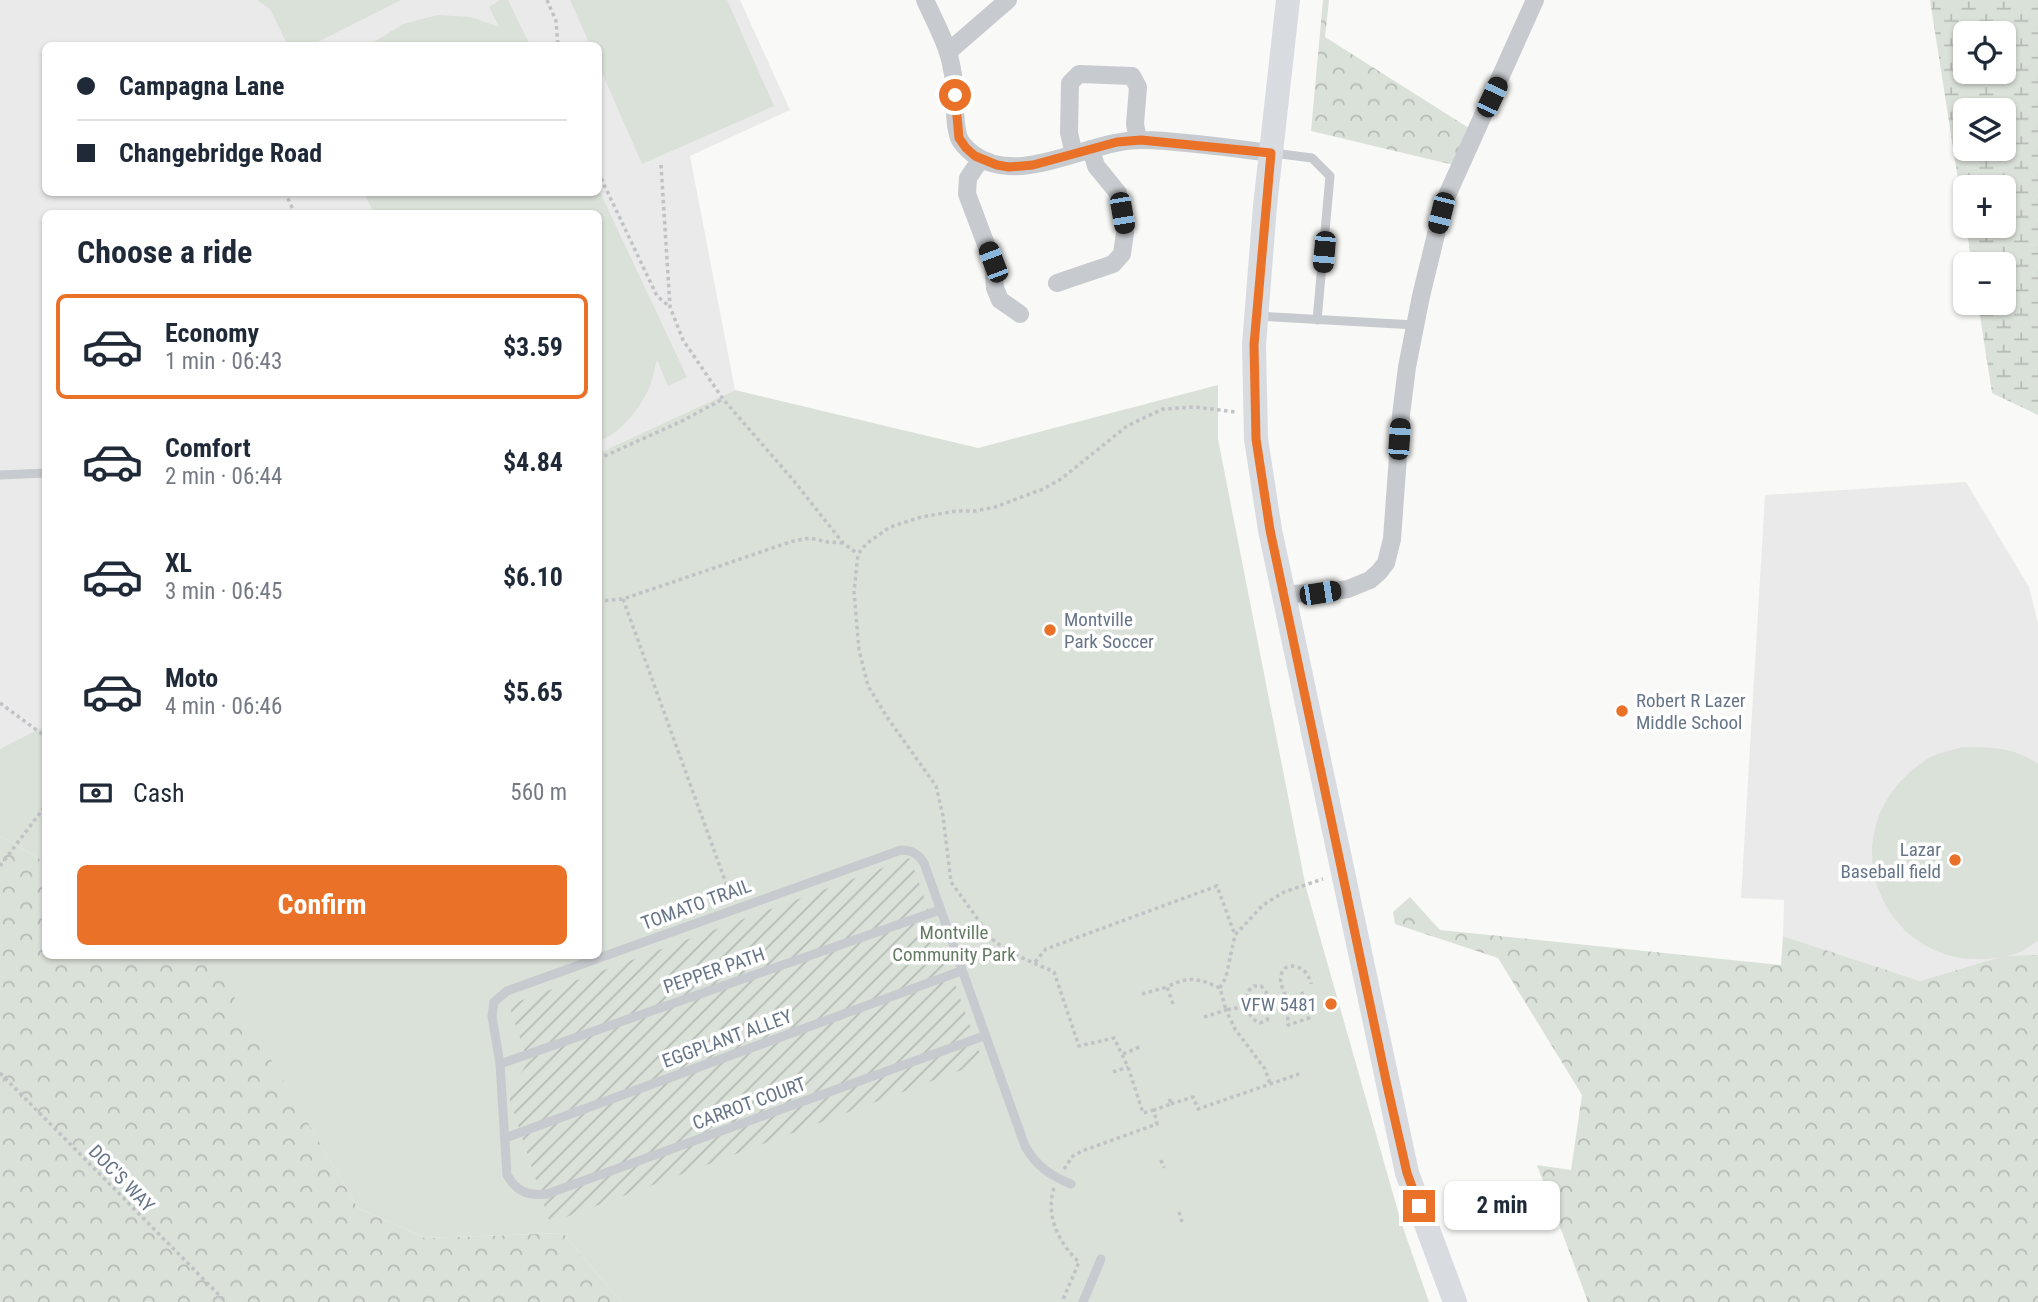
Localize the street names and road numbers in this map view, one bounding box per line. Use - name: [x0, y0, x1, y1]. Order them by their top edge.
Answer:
- street label: TOMATO TRAIL: [638, 874, 754, 935]
- street label: PEPPER PATH: [660, 942, 768, 999]
- street label: EGGPLANT ALLEY: [659, 1004, 795, 1073]
- street label: CARROT COURT: [689, 1072, 809, 1135]
- street label: DOC'S WAY: [84, 1140, 159, 1217]

